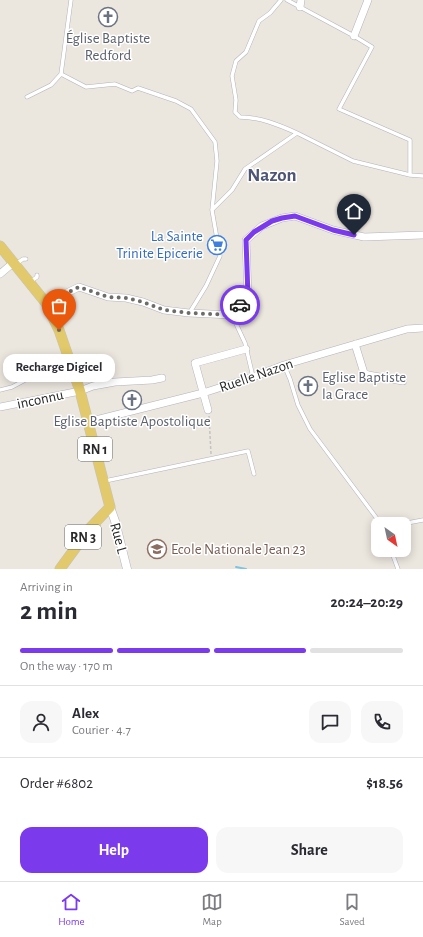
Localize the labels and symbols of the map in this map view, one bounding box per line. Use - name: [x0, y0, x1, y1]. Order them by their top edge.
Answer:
- church icon: Église Baptiste Redford: [97, 6, 119, 28]
- place label: Église Baptiste Redford: [66, 29, 150, 63]
- district label: Nazon: [247, 166, 297, 185]
- pin: [337, 194, 371, 235]
- place label: La Sainte Trinite Epicerie: [116, 229, 203, 261]
- supermarket icon: La Sainte Trinite Epicerie: [206, 234, 228, 256]
- courier: [220, 285, 260, 325]
- pin: [42, 289, 76, 330]
- callout: Recharge Digicel: [3, 354, 115, 382]
- street label: Ruelle Nazon: [217, 356, 295, 395]
- place label: Eglise Baptiste la Grace: [322, 370, 406, 402]
- church icon: Eglise Baptiste la Grace: [297, 375, 319, 397]
- street label: inconnu: [15, 387, 65, 412]
- church icon: Eglise Baptiste Apostolique: [121, 389, 143, 411]
- place label: Eglise Baptiste Apostolique: [53, 414, 211, 429]
- road number: RN 1: [78, 437, 112, 461]
- north arrow: [371, 517, 411, 557]
- street label: Rue L: [107, 521, 130, 556]
- road number: RN 3: [65, 525, 101, 549]
- school or university icon: Ecole Nationale Jean 23: [146, 538, 168, 560]
- place label: Ecole Nationale Jean 23: [171, 542, 306, 557]

